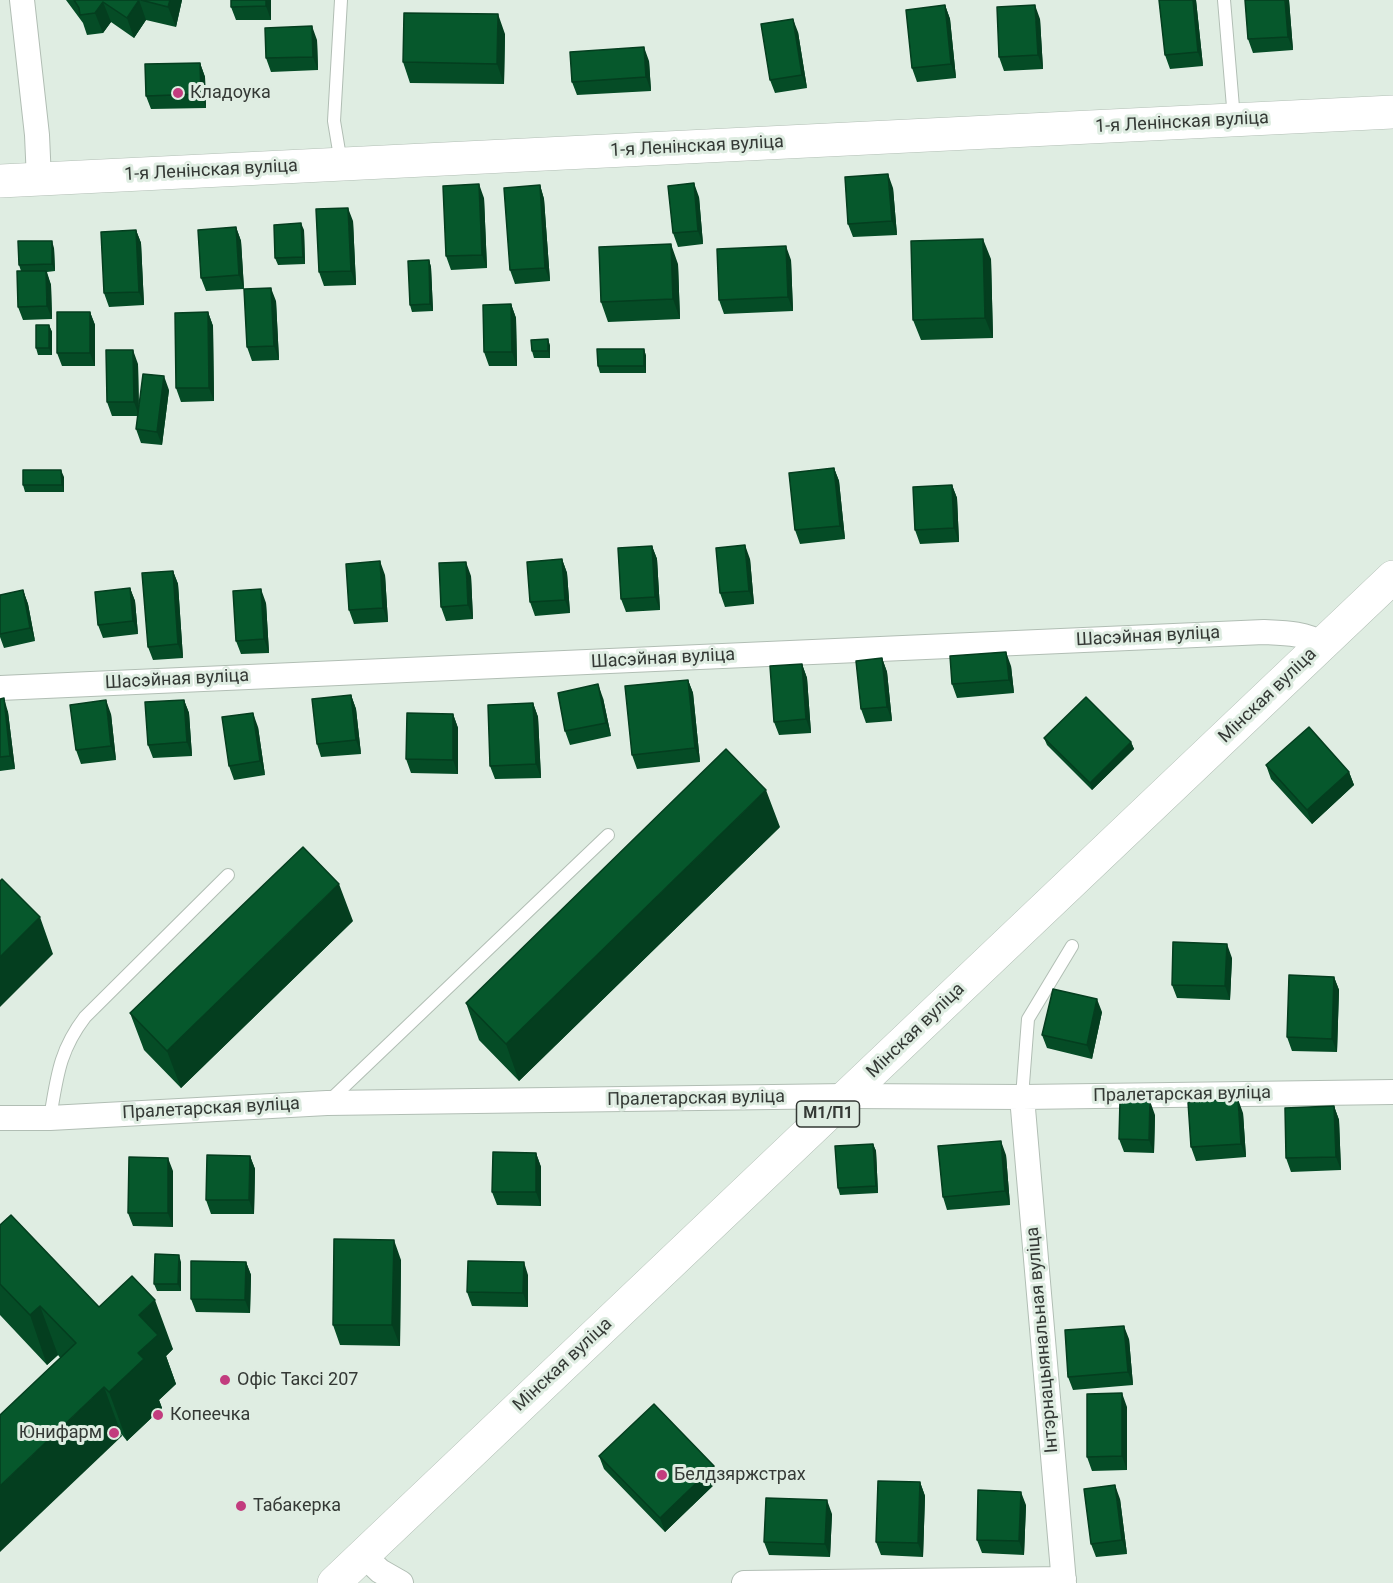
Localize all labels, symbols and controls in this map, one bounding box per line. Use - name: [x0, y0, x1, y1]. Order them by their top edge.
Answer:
- place label: Кладоука: [190, 82, 271, 104]
- marker: Кладоука: [171, 86, 185, 100]
- street label: 1-я Ленінская вуліца: [1095, 108, 1269, 138]
- street label: 1-я Ленінская вуліца: [610, 132, 784, 162]
- street label: 1-я Ленінская вуліца: [124, 156, 298, 186]
- street label: Шасэйная вуліца: [1075, 622, 1221, 652]
- street label: Шасэйная вуліца: [590, 644, 736, 674]
- street label: Мінская вуліца: [1215, 644, 1321, 748]
- street label: Шасэйная вуліца: [104, 665, 250, 695]
- street label: Мінская вуліца: [863, 979, 969, 1083]
- street label: Пралетарская вуліца: [1093, 1083, 1271, 1107]
- street label: Пралетарская вуліца: [607, 1087, 785, 1111]
- street label: Пралетарская вуліца: [122, 1094, 300, 1124]
- road number: М1/П1: [796, 1101, 860, 1127]
- street label: Інтэрнацыянальная вуліца: [1022, 1226, 1064, 1454]
- street label: Мінская вуліца: [509, 1314, 617, 1416]
- place label: Офіс Таксі 207: [237, 1369, 358, 1391]
- marker: Офіс Таксі 207: [218, 1373, 232, 1387]
- place label: Копеечка: [170, 1404, 250, 1426]
- marker: Копеечка: [151, 1408, 165, 1422]
- place label: Юнифарм: [19, 1422, 102, 1444]
- marker: Юнифарм: [107, 1426, 121, 1440]
- place label: Белдзяржстрах: [674, 1464, 806, 1486]
- marker: Белдзяржстрах: [655, 1468, 669, 1482]
- place label: Табакерка: [253, 1495, 341, 1517]
- marker: Табакерка: [234, 1499, 248, 1513]

